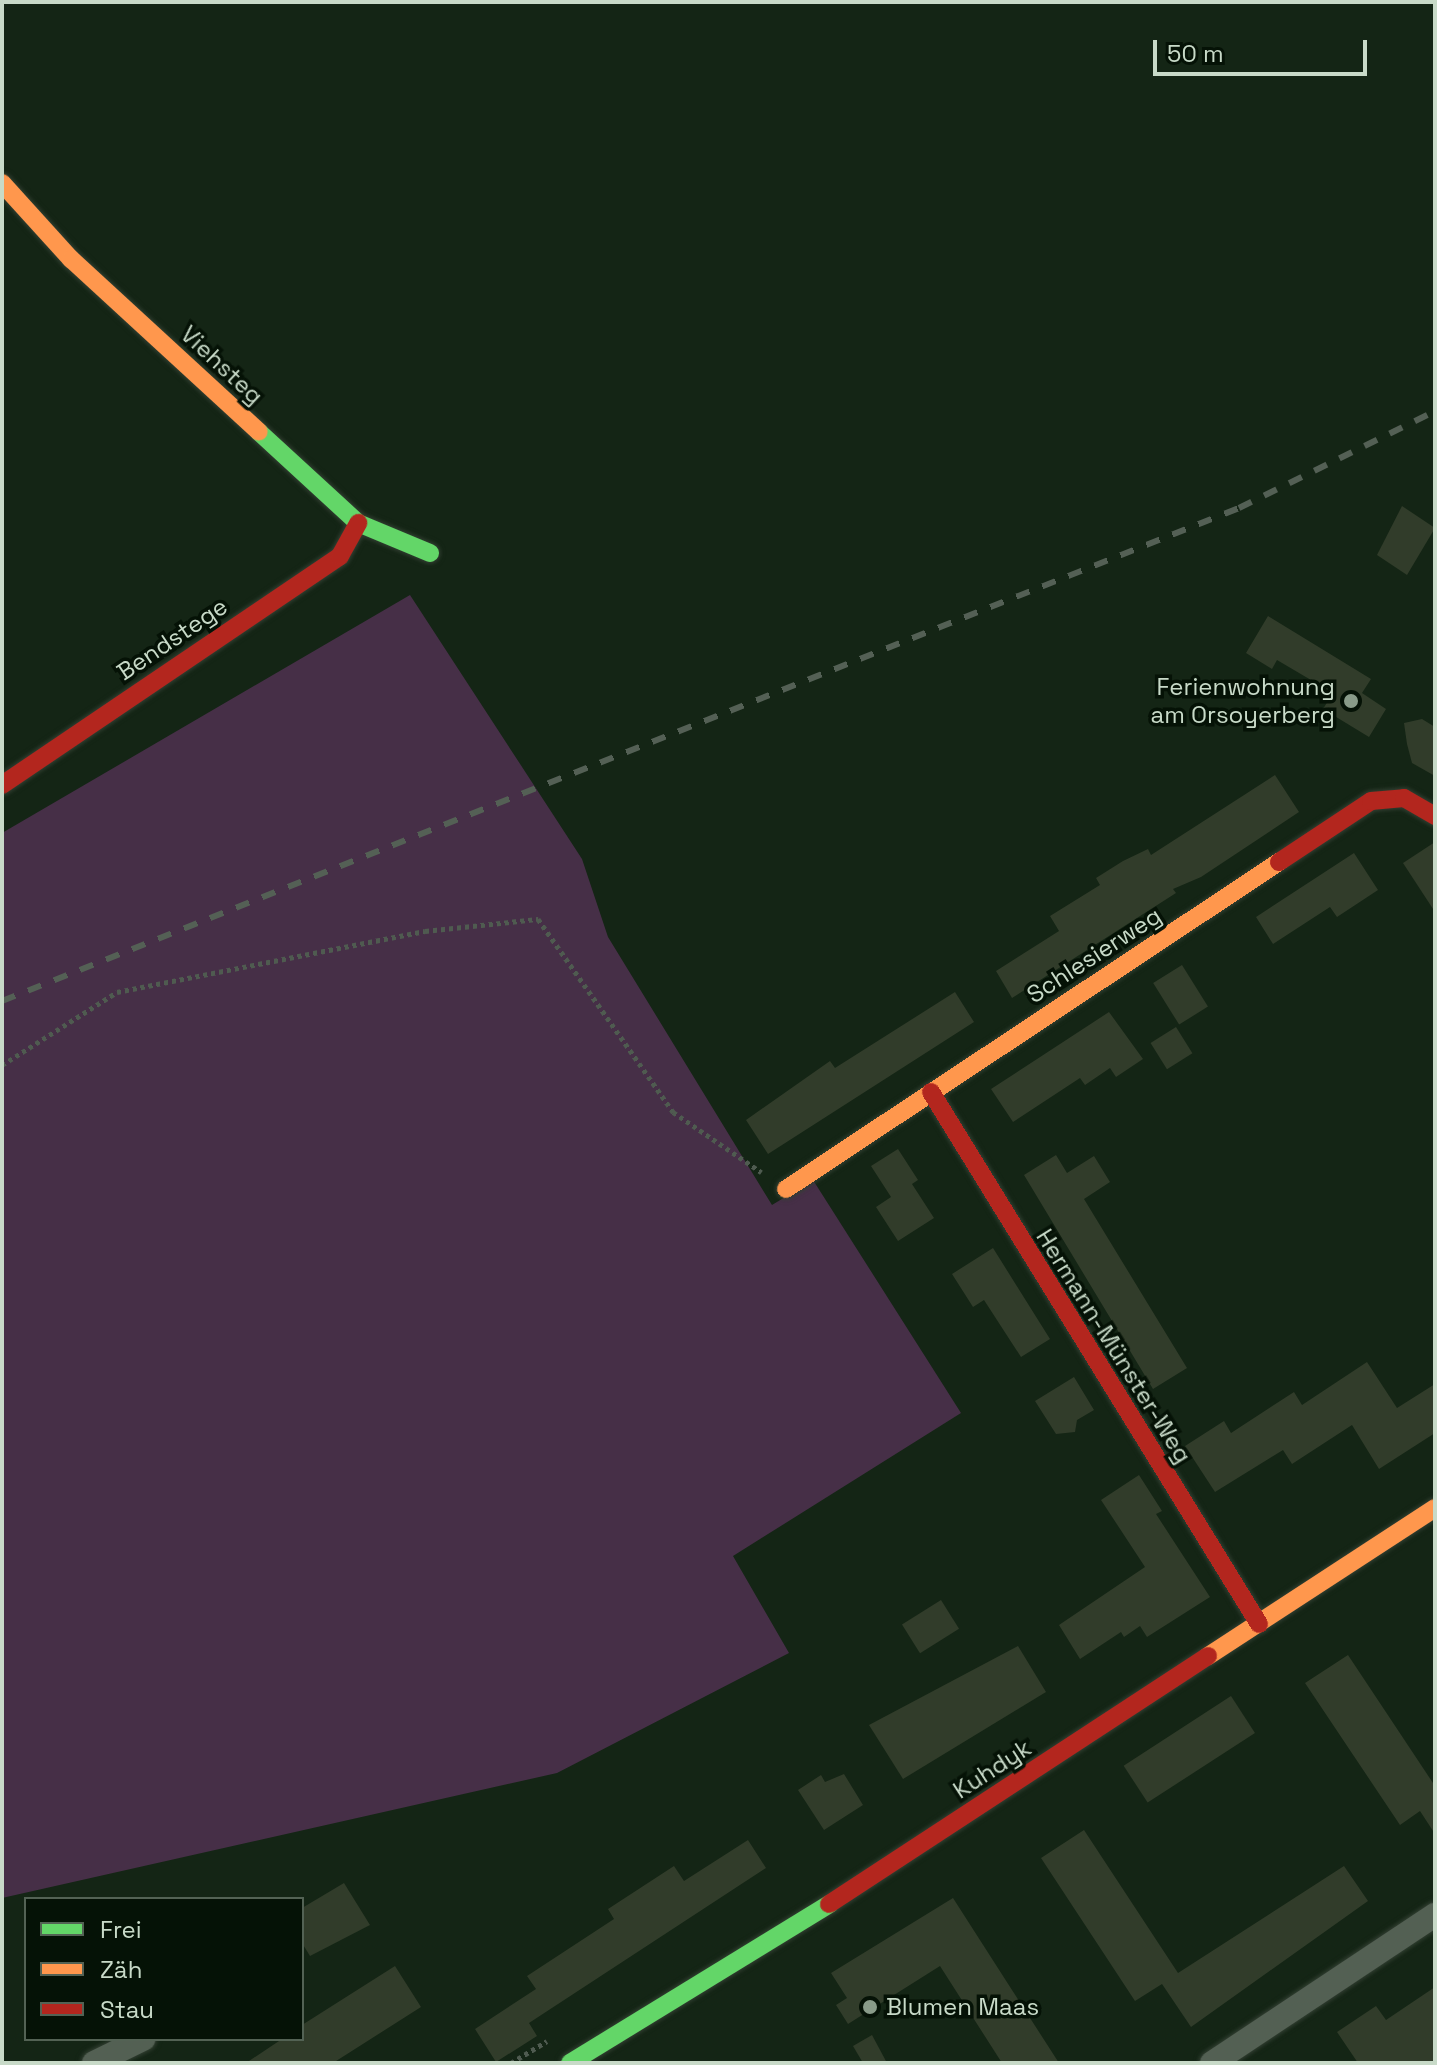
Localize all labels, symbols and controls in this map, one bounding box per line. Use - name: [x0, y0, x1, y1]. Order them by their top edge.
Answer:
- scale bar: [1157, 24, 1371, 74]
- text: 50 m: [1167, 38, 1224, 69]
- street label: Viehsteg: [175, 320, 269, 410]
- street label: Bendstege: [111, 592, 233, 686]
- place label: Ferienwohnung am Orsoyerberg: [1150, 673, 1335, 729]
- marker: Ferienwohnung am Orsoyerberg: [1342, 692, 1360, 710]
- street label: Schlesierweg: [1021, 901, 1167, 1009]
- street label: Hermann-Münster-Weg: [1030, 1224, 1198, 1468]
- street label: Kuhdyk: [948, 1733, 1036, 1805]
- legend: [24, 1897, 304, 2041]
- text: Frei: [100, 1914, 142, 1945]
- text: Zäh: [100, 1954, 142, 1985]
- place label: Blumen Maas: [886, 1993, 1039, 2021]
- text: Stau: [100, 1994, 154, 2025]
- marker: Blumen Maas: [861, 1998, 879, 2016]

